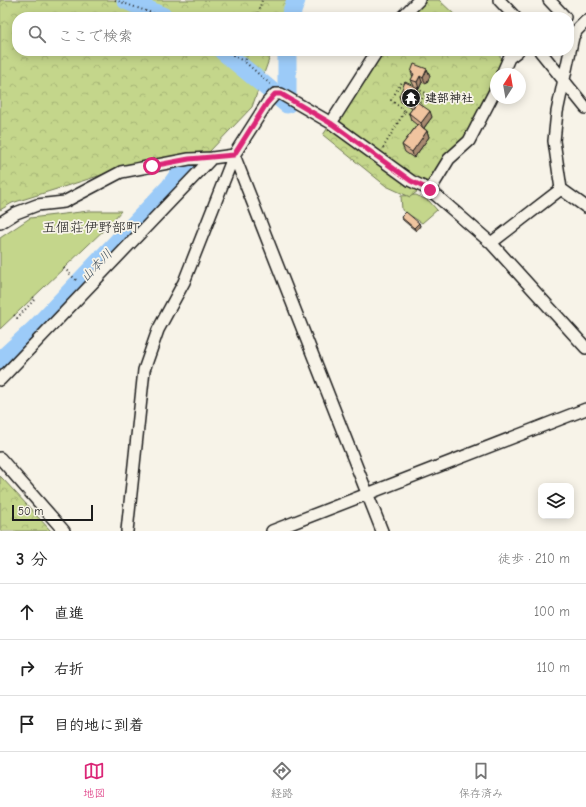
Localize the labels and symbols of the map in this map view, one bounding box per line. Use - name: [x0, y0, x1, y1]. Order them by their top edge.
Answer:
- north arrow: [490, 68, 526, 104]
- temple icon: 建部神社: [400, 87, 422, 109]
- place label: 建部神社: [425, 91, 473, 105]
- route start: [143, 157, 161, 175]
- route end: [421, 181, 439, 199]
- district label: 五個荘伊野部町: [42, 219, 140, 236]
- water label: 山本川: [77, 246, 115, 285]
- scale bar: [12, 503, 93, 522]

